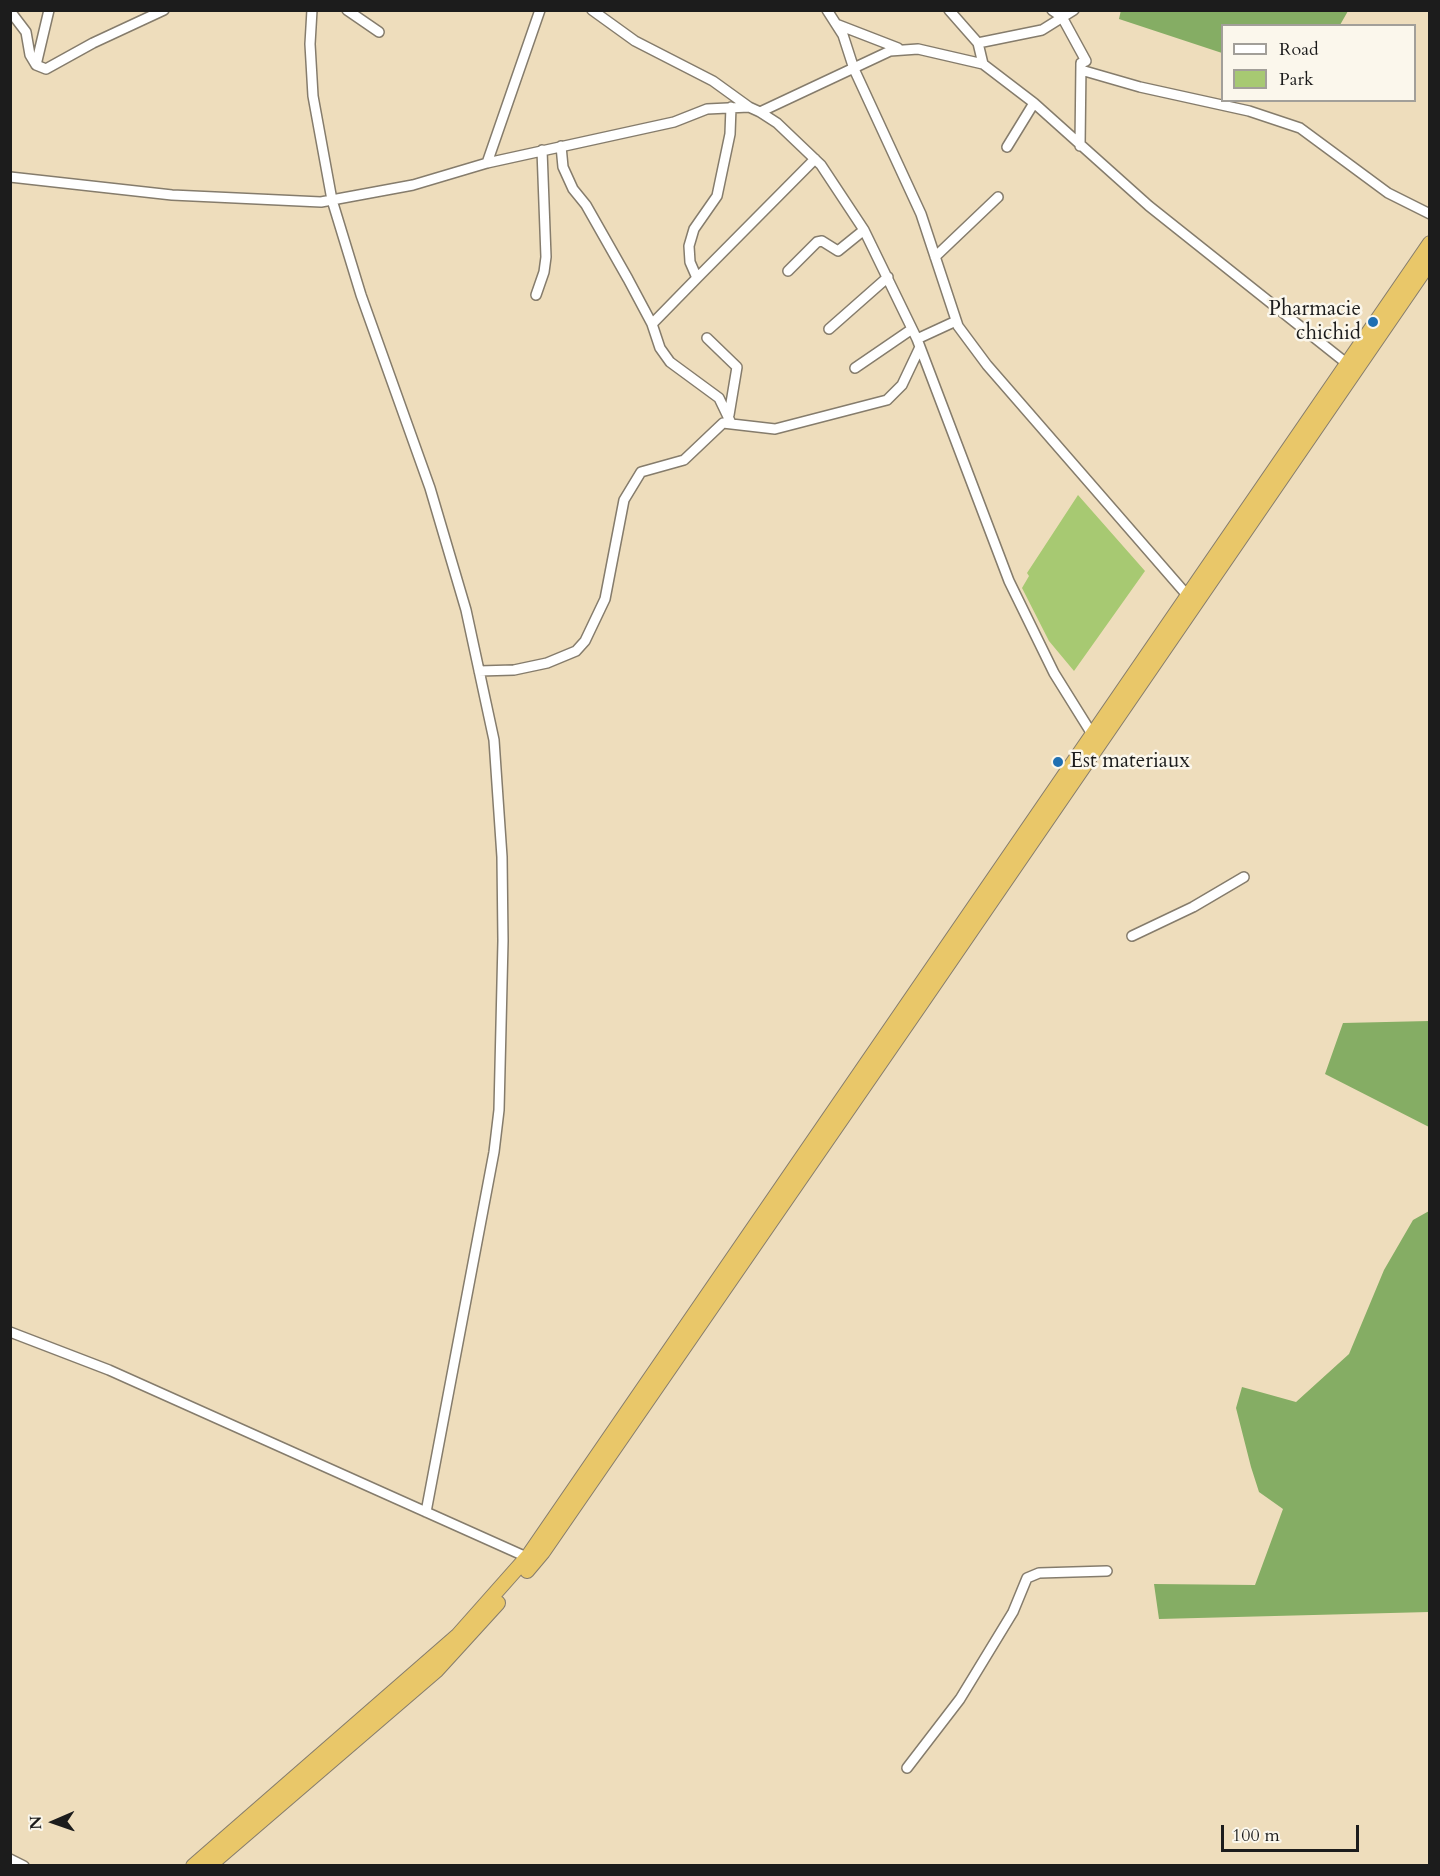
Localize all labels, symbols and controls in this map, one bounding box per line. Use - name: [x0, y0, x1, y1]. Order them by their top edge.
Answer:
- legend: [1221, 24, 1416, 102]
- text: Road: [1279, 37, 1319, 62]
- text: Park: [1279, 67, 1314, 92]
- place label: Pharmacie chichid: [1268, 297, 1361, 347]
- marker: Pharmacie chichid: [1366, 315, 1380, 329]
- place label: Est materiaux: [1070, 749, 1190, 775]
- marker: Est materiaux: [1051, 755, 1065, 769]
- north arrow: [24, 1792, 84, 1852]
- scale bar: [1224, 1813, 1362, 1851]
- text: N: [25, 1815, 47, 1830]
- text: 100 m: [1232, 1823, 1280, 1848]

